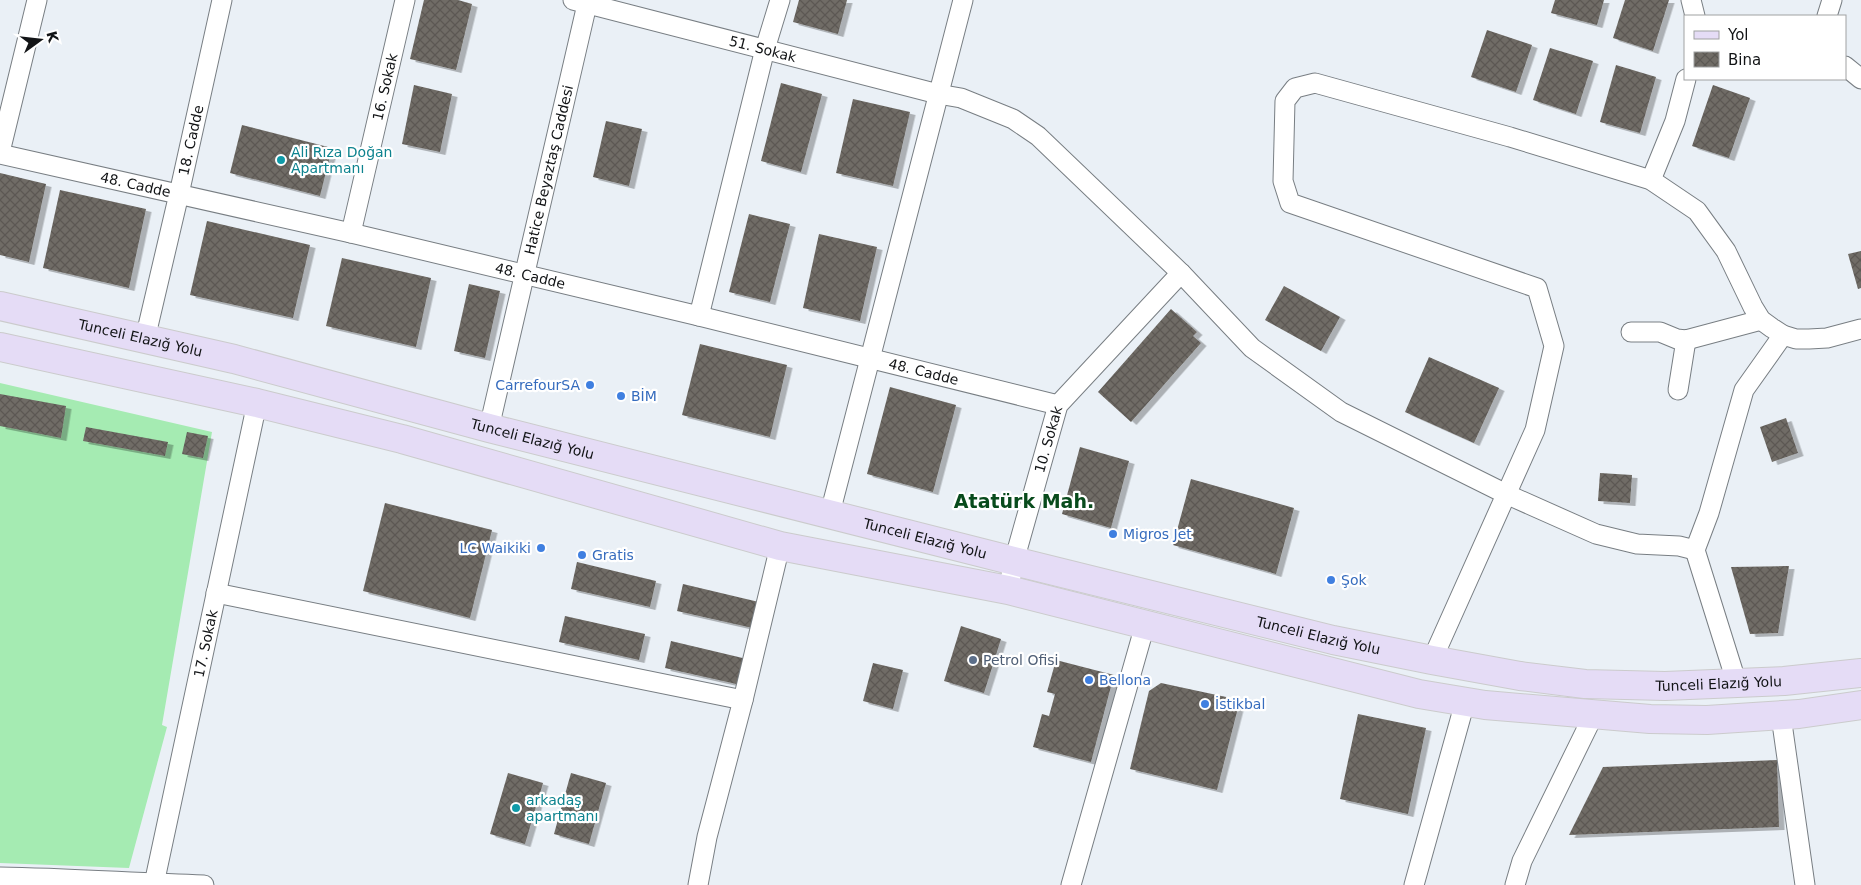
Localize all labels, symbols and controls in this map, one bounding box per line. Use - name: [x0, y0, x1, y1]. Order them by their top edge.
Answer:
- north arrow: [15, 15, 65, 65]
- legend: [1684, 15, 1846, 80]
- text: Yol: [1727, 26, 1749, 44]
- text: K: [43, 29, 62, 45]
- street label: 51. Sokak: [728, 33, 799, 65]
- street label: 16. Sokak: [369, 51, 401, 122]
- text: Bina: [1728, 51, 1761, 69]
- street label: Hatice Beyaztaş Caddesi: [521, 83, 576, 256]
- street label: 18. Cadde: [175, 104, 206, 177]
- place label: Ali Rıza Doğan Apartmanı: [291, 144, 393, 176]
- marker: Ali Rıza Doğan Apartmanı: [275, 154, 287, 166]
- street label: 48. Cadde: [99, 169, 172, 200]
- street label: 48. Cadde: [494, 260, 567, 292]
- street label: Tunceli Elazığ Yolu: [76, 316, 204, 360]
- street label: 48. Cadde: [887, 355, 960, 388]
- place label: CarrefourSA: [495, 377, 580, 393]
- marker: CarrefourSA: [584, 379, 596, 391]
- place label: BİM: [631, 387, 657, 404]
- marker: BİM: [615, 390, 627, 402]
- street label: 10. Sokak: [1031, 403, 1066, 475]
- street label: Tunceli Elazığ Yolu: [468, 415, 596, 462]
- district label: Atatürk Mah.: [954, 490, 1094, 512]
- street label: Tunceli Elazığ Yolu: [861, 515, 989, 562]
- place label: Migros Jet: [1123, 526, 1192, 542]
- marker: Migros Jet: [1107, 528, 1119, 540]
- place label: LC Waikiki: [460, 540, 531, 556]
- marker: LC Waikiki: [535, 542, 547, 554]
- place label: Gratis: [592, 547, 634, 563]
- marker: Gratis: [576, 549, 588, 561]
- place label: Şok: [1341, 572, 1367, 588]
- marker: Şok: [1325, 574, 1337, 586]
- street label: 17. Sokak: [190, 607, 221, 679]
- street label: Tunceli Elazığ Yolu: [1254, 613, 1382, 657]
- place label: Petrol Ofisi: [983, 652, 1058, 668]
- marker: Petrol Ofisi: [967, 654, 979, 666]
- place label: Bellona: [1099, 672, 1151, 688]
- street label: Tunceli Elazığ Yolu: [1654, 673, 1782, 694]
- marker: Bellona: [1083, 674, 1095, 686]
- place label: İstikbal: [1215, 695, 1265, 712]
- marker: İstikbal: [1199, 698, 1211, 710]
- place label: arkadaş apartmanı: [526, 792, 598, 824]
- marker: arkadaş apartmanı: [510, 802, 522, 814]

